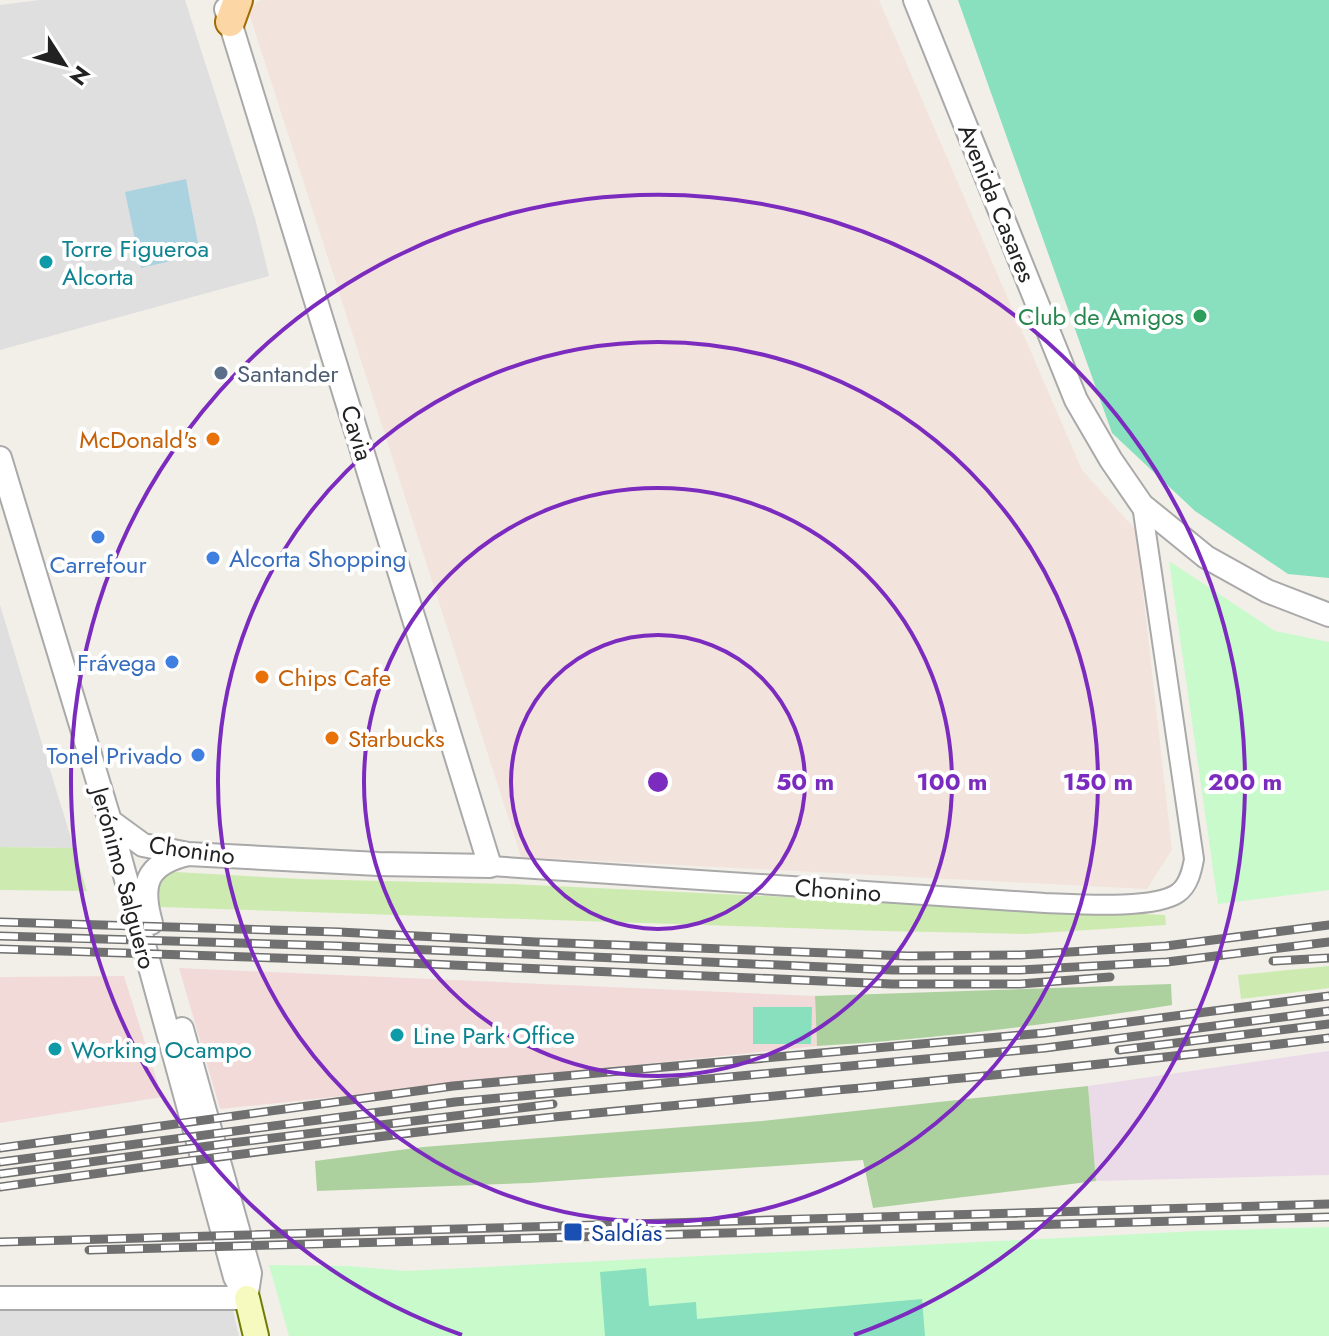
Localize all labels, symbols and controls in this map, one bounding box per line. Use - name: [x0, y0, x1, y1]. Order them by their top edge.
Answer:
- north arrow: [24, 24, 104, 104]
- text: N: [62, 59, 98, 92]
- street label: Avenida Casares: [949, 119, 1045, 287]
- place label: Torre Figueroa Alcorta: [62, 231, 209, 294]
- marker: Torre Figueroa Alcorta: [37, 253, 55, 271]
- place label: Club de Amigos: [1018, 299, 1184, 334]
- marker: Club de Amigos: [1191, 307, 1209, 325]
- place label: Santander: [237, 356, 339, 391]
- marker: Santander: [212, 364, 230, 382]
- street label: Cavia: [332, 401, 382, 465]
- place label: McDonald's: [79, 422, 197, 457]
- marker: McDonald's: [204, 430, 222, 448]
- marker: Carrefour: [89, 528, 107, 546]
- place label: Alcorta Shopping: [229, 541, 406, 576]
- place label: Carrefour: [49, 547, 147, 582]
- marker: Alcorta Shopping: [204, 549, 222, 567]
- place label: Frávega: [77, 645, 156, 680]
- marker: Frávega: [163, 653, 181, 671]
- place label: Chips Cafe: [278, 660, 391, 695]
- marker: Chips Cafe: [253, 668, 271, 686]
- place label: Starbucks: [348, 721, 445, 756]
- marker: Starbucks: [323, 729, 341, 747]
- place label: Tonel Privado: [46, 738, 182, 773]
- marker: Tonel Privado: [189, 746, 207, 764]
- text: 50 m: [776, 764, 834, 799]
- text: 100 m: [917, 764, 987, 799]
- text: 150 m: [1063, 764, 1133, 799]
- text: 200 m: [1208, 764, 1282, 799]
- centre of rings: [644, 768, 672, 796]
- street label: Jerónimo Salguero: [82, 780, 165, 973]
- street label: Chonino: [147, 827, 237, 873]
- street label: Chonino: [794, 870, 882, 910]
- place label: Line Park Office: [413, 1018, 575, 1053]
- marker: Line Park Office: [388, 1026, 406, 1044]
- place label: Working Ocampo: [71, 1032, 252, 1067]
- marker: Working Ocampo: [46, 1040, 64, 1058]
- place label: Saldías: [591, 1215, 662, 1250]
- marker: Saldías: [562, 1221, 584, 1243]

